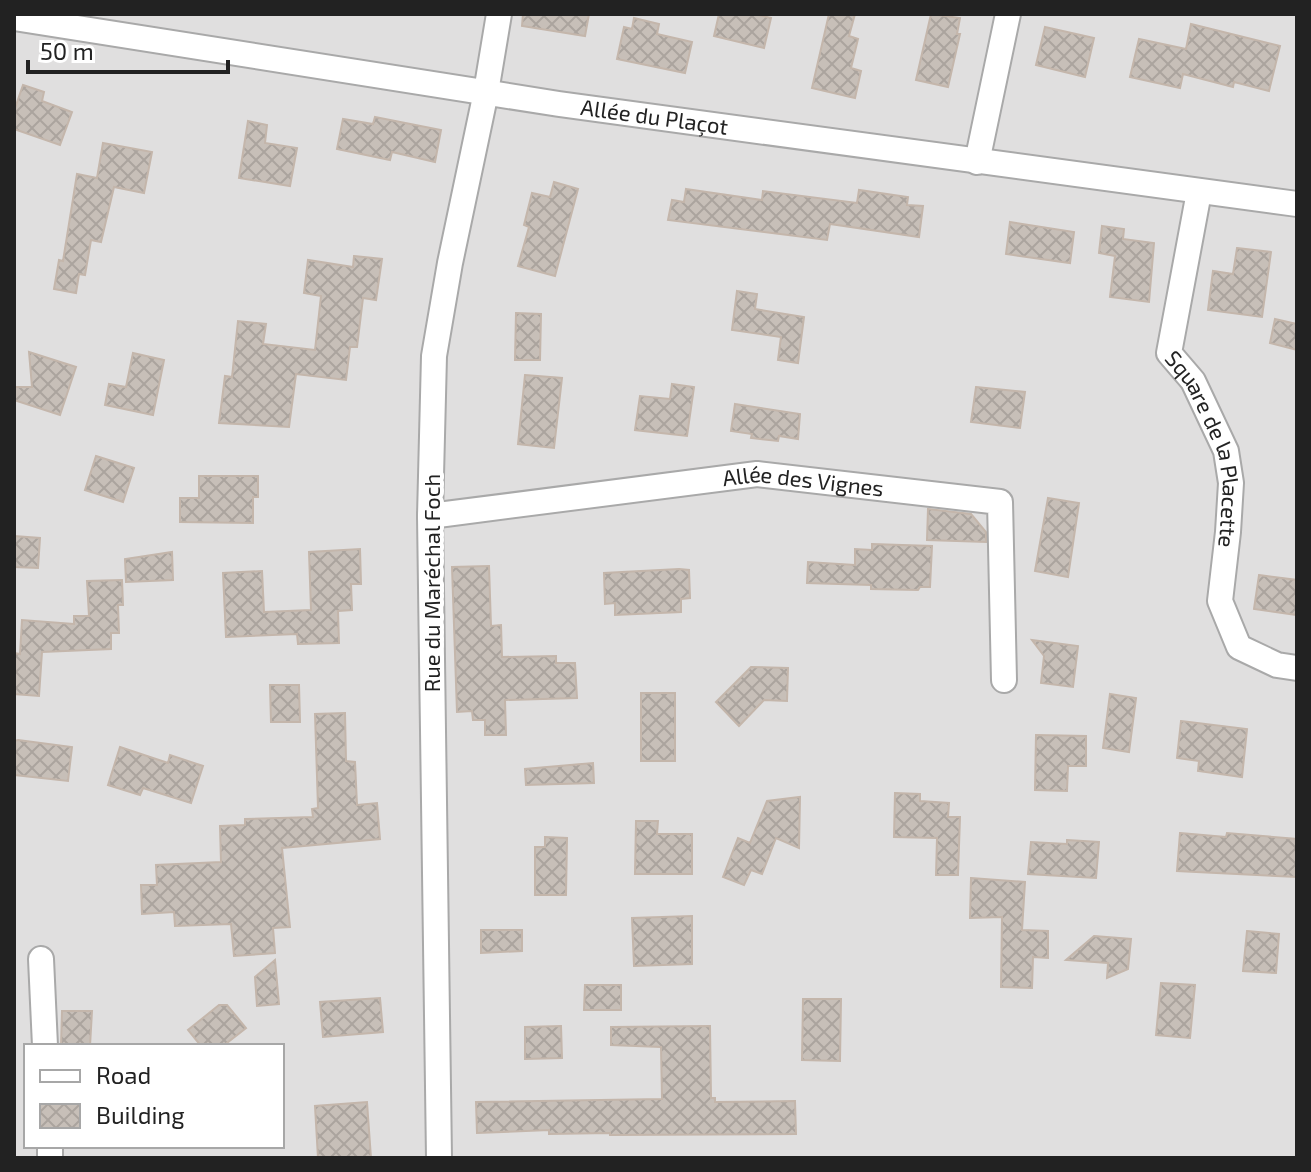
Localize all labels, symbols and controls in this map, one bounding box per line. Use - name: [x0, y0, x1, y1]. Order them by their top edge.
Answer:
- scale bar: [28, 24, 228, 74]
- text: 50 m: [40, 36, 94, 65]
- street label: Allée du Plaçot: [579, 93, 730, 139]
- street label: Square de la Placette: [1161, 345, 1245, 549]
- street label: Allée des Vignes: [721, 460, 885, 501]
- street label: Rue du Maréchal Foch: [418, 474, 444, 692]
- legend: [24, 1044, 284, 1148]
- text: Road: [96, 1060, 151, 1089]
- text: Building: [96, 1100, 185, 1129]

